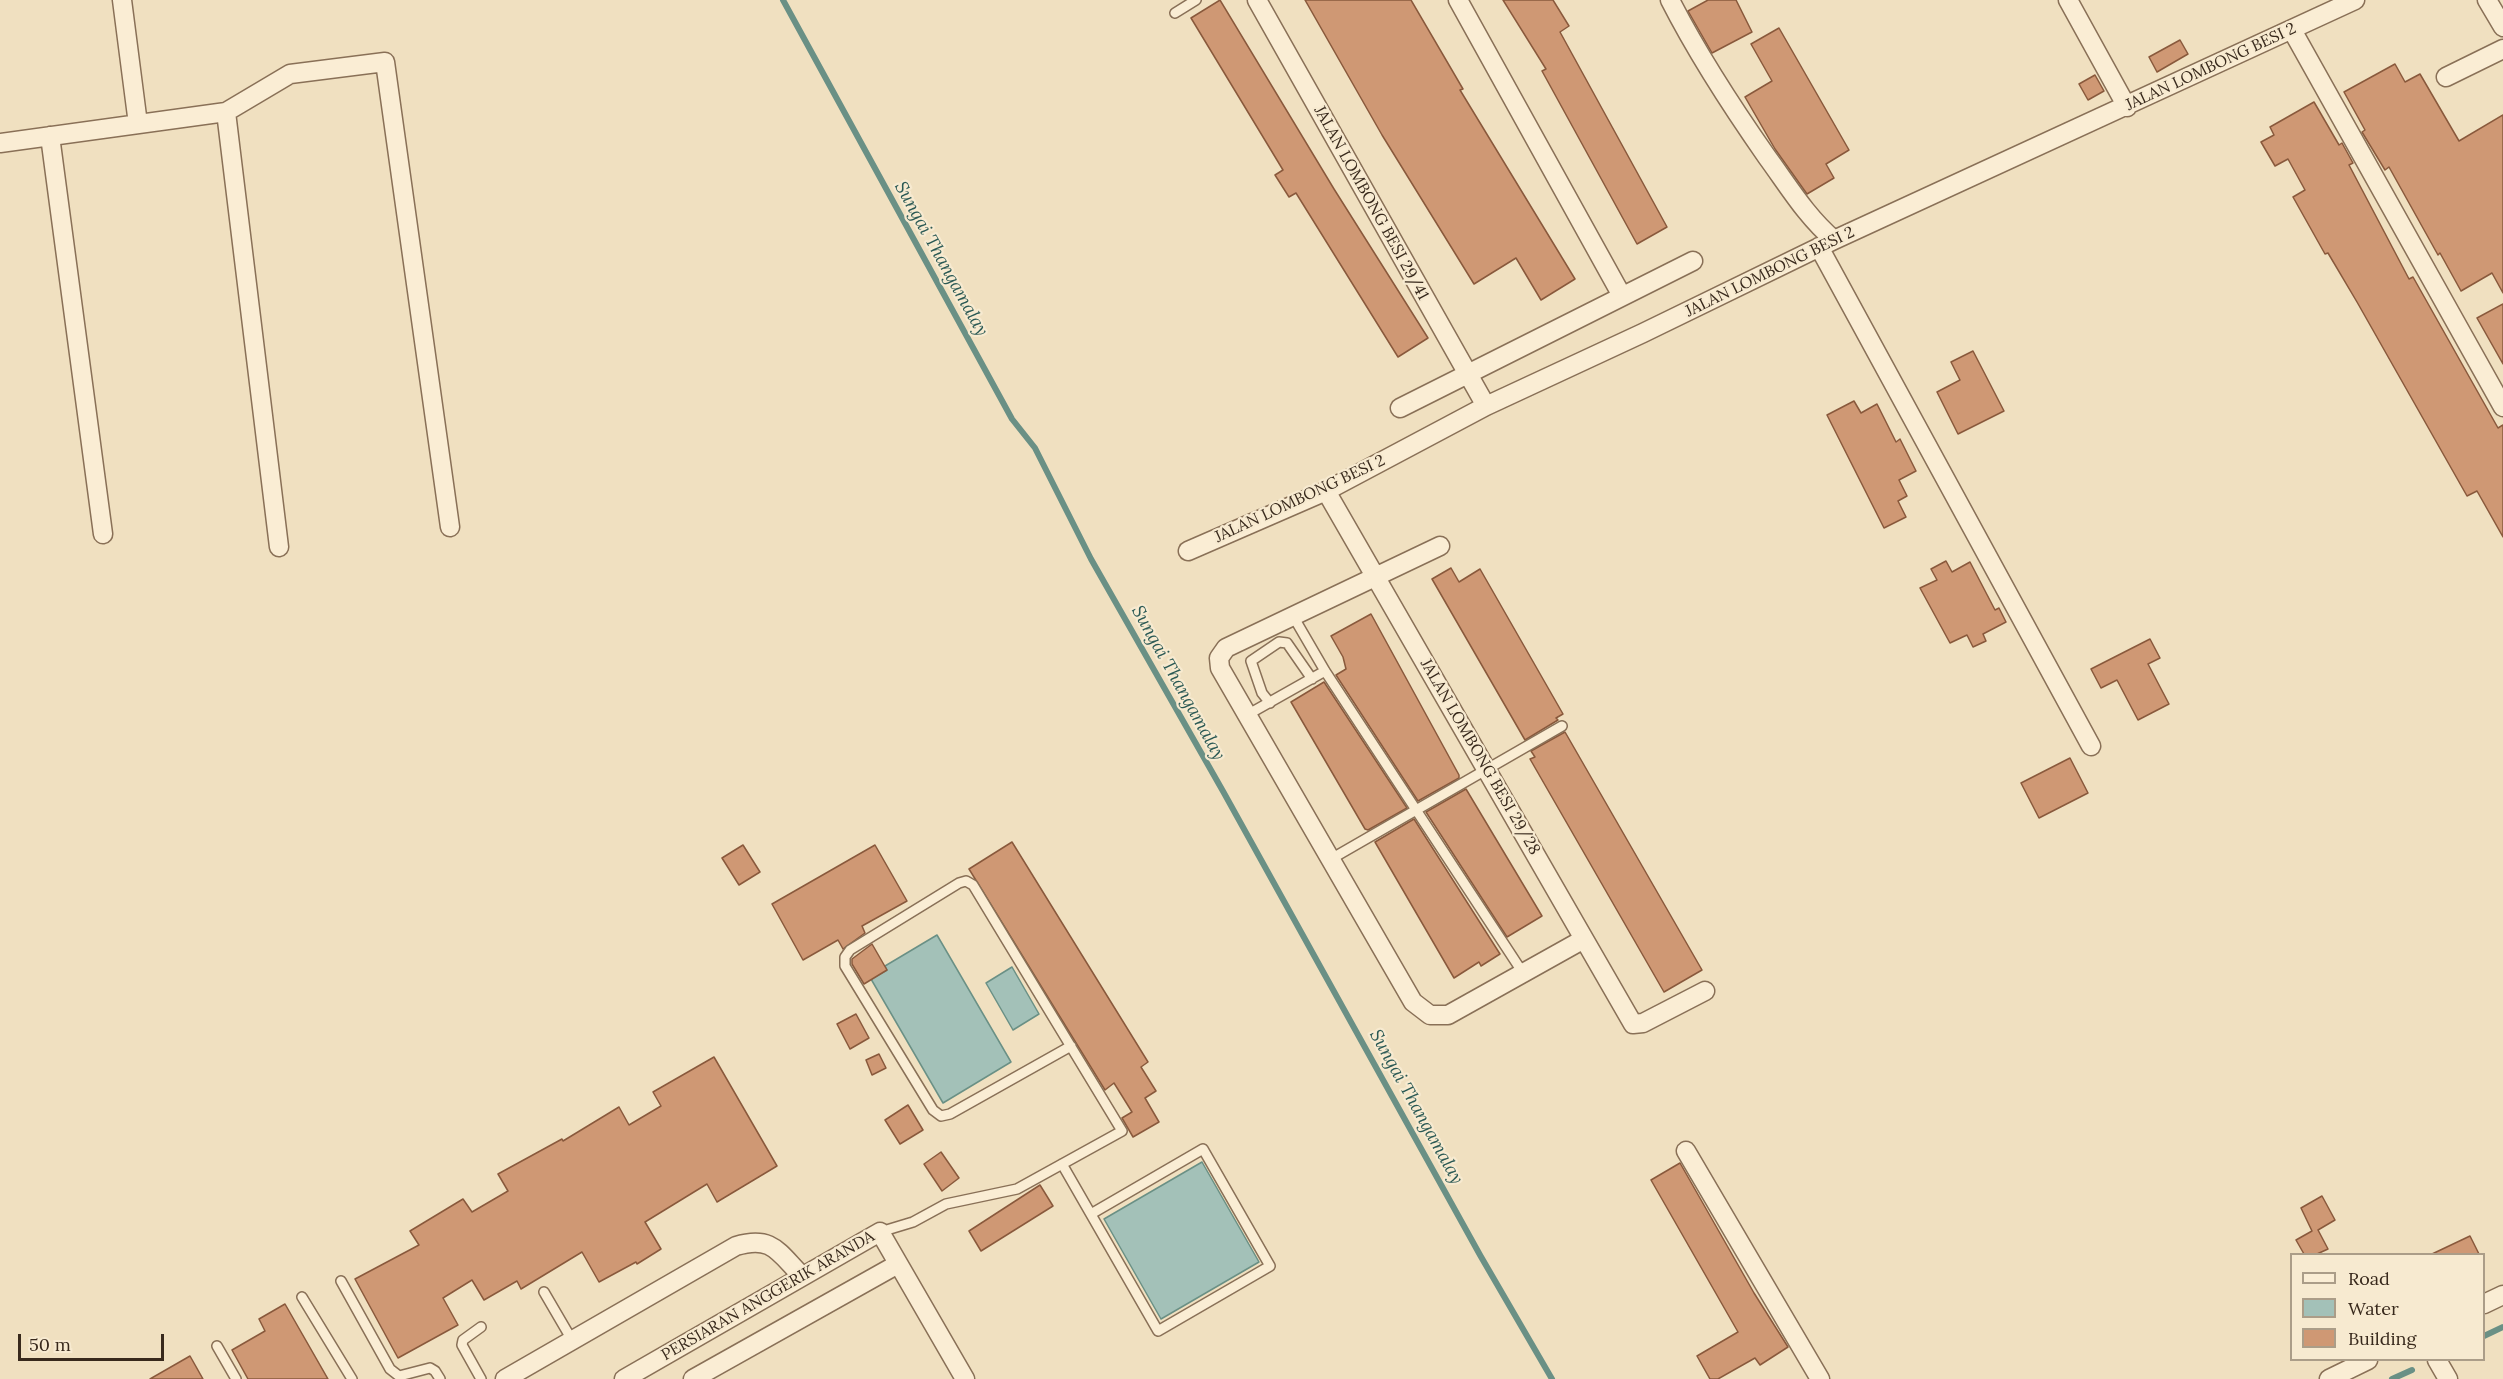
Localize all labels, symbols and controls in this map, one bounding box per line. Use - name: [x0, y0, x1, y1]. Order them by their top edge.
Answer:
- street label: JALAN LOMBONG BESI 2: [2123, 19, 2299, 115]
- street label: JALAN LOMBONG BESI 29/41: [1310, 103, 1432, 303]
- water label: Sungai Thangamalay: [890, 178, 992, 340]
- street label: JALAN LOMBONG BESI 2: [1682, 223, 1858, 321]
- street label: JALAN LOMBONG BESI 2: [1212, 451, 1388, 547]
- water label: Sungai Thangamalay: [1127, 602, 1229, 764]
- street label: JALAN LOMBONG BESI 29/28: [1416, 656, 1544, 858]
- water label: Sungai Thangamalay: [1365, 1026, 1467, 1188]
- street label: PERSIARAN ANGGERIK ARANDA: [658, 1227, 878, 1365]
- legend: [2290, 1253, 2485, 1361]
- text: Road: [2348, 1267, 2390, 1290]
- text: Water: [2348, 1297, 2399, 1320]
- scale bar: [21, 1322, 166, 1360]
- text: Building: [2348, 1327, 2416, 1350]
- text: 50 m: [29, 1333, 71, 1356]

